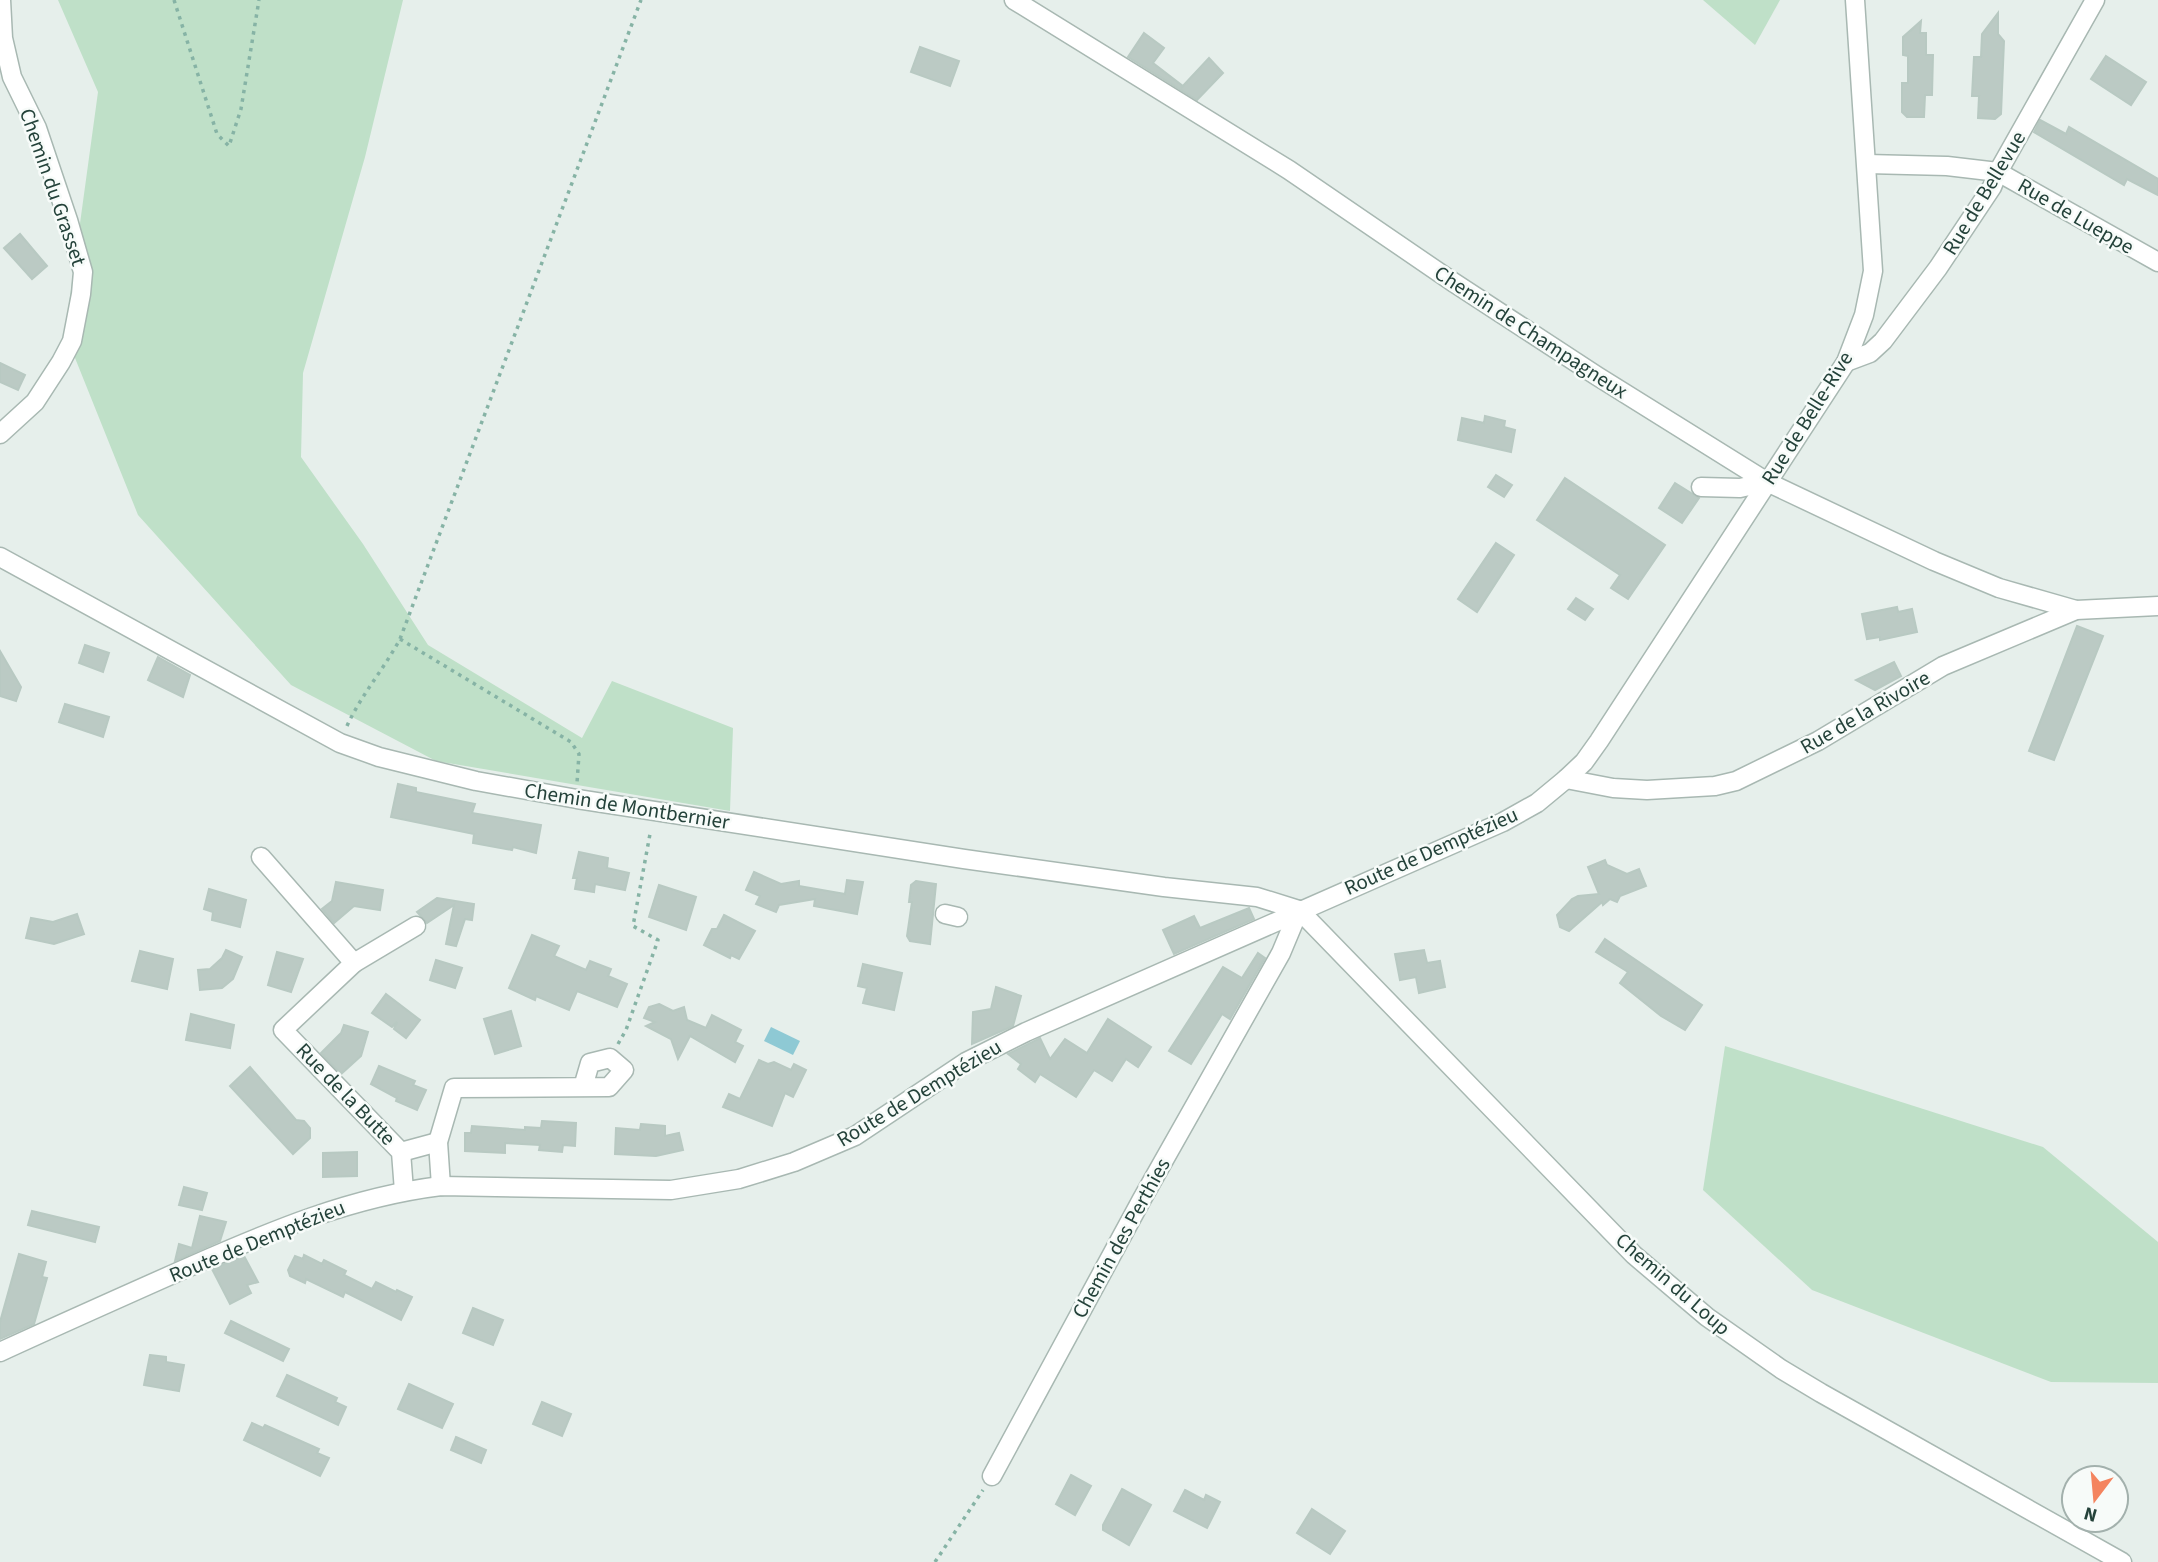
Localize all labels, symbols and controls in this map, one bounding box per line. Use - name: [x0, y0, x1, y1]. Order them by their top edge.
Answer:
- street label: Chemin du Grasset: [12, 104, 94, 270]
- street label: Rue de Bellevue: [1935, 125, 2033, 261]
- street label: Rue de Lueppe: [2012, 171, 2140, 261]
- street label: Chemin de Champagneux: [1428, 258, 1634, 406]
- street label: Rue de Belle-Rive: [1754, 346, 1860, 490]
- street label: Rue de la Rivoire: [1795, 663, 1935, 761]
- street label: Chemin de Montbernier: [522, 775, 732, 837]
- street label: Route de Demptézieu: [1339, 799, 1523, 903]
- street label: Route de Demptézieu: [831, 1032, 1007, 1154]
- street label: Rue de la Butte: [289, 1036, 403, 1152]
- street label: Chemin des Perthies: [1064, 1152, 1178, 1324]
- street label: Route de Demptézieu: [164, 1192, 350, 1290]
- street label: Chemin du Loup: [1609, 1226, 1737, 1342]
- north arrow: [2060, 1464, 2130, 1534]
- text: N: [2081, 1499, 2101, 1529]

